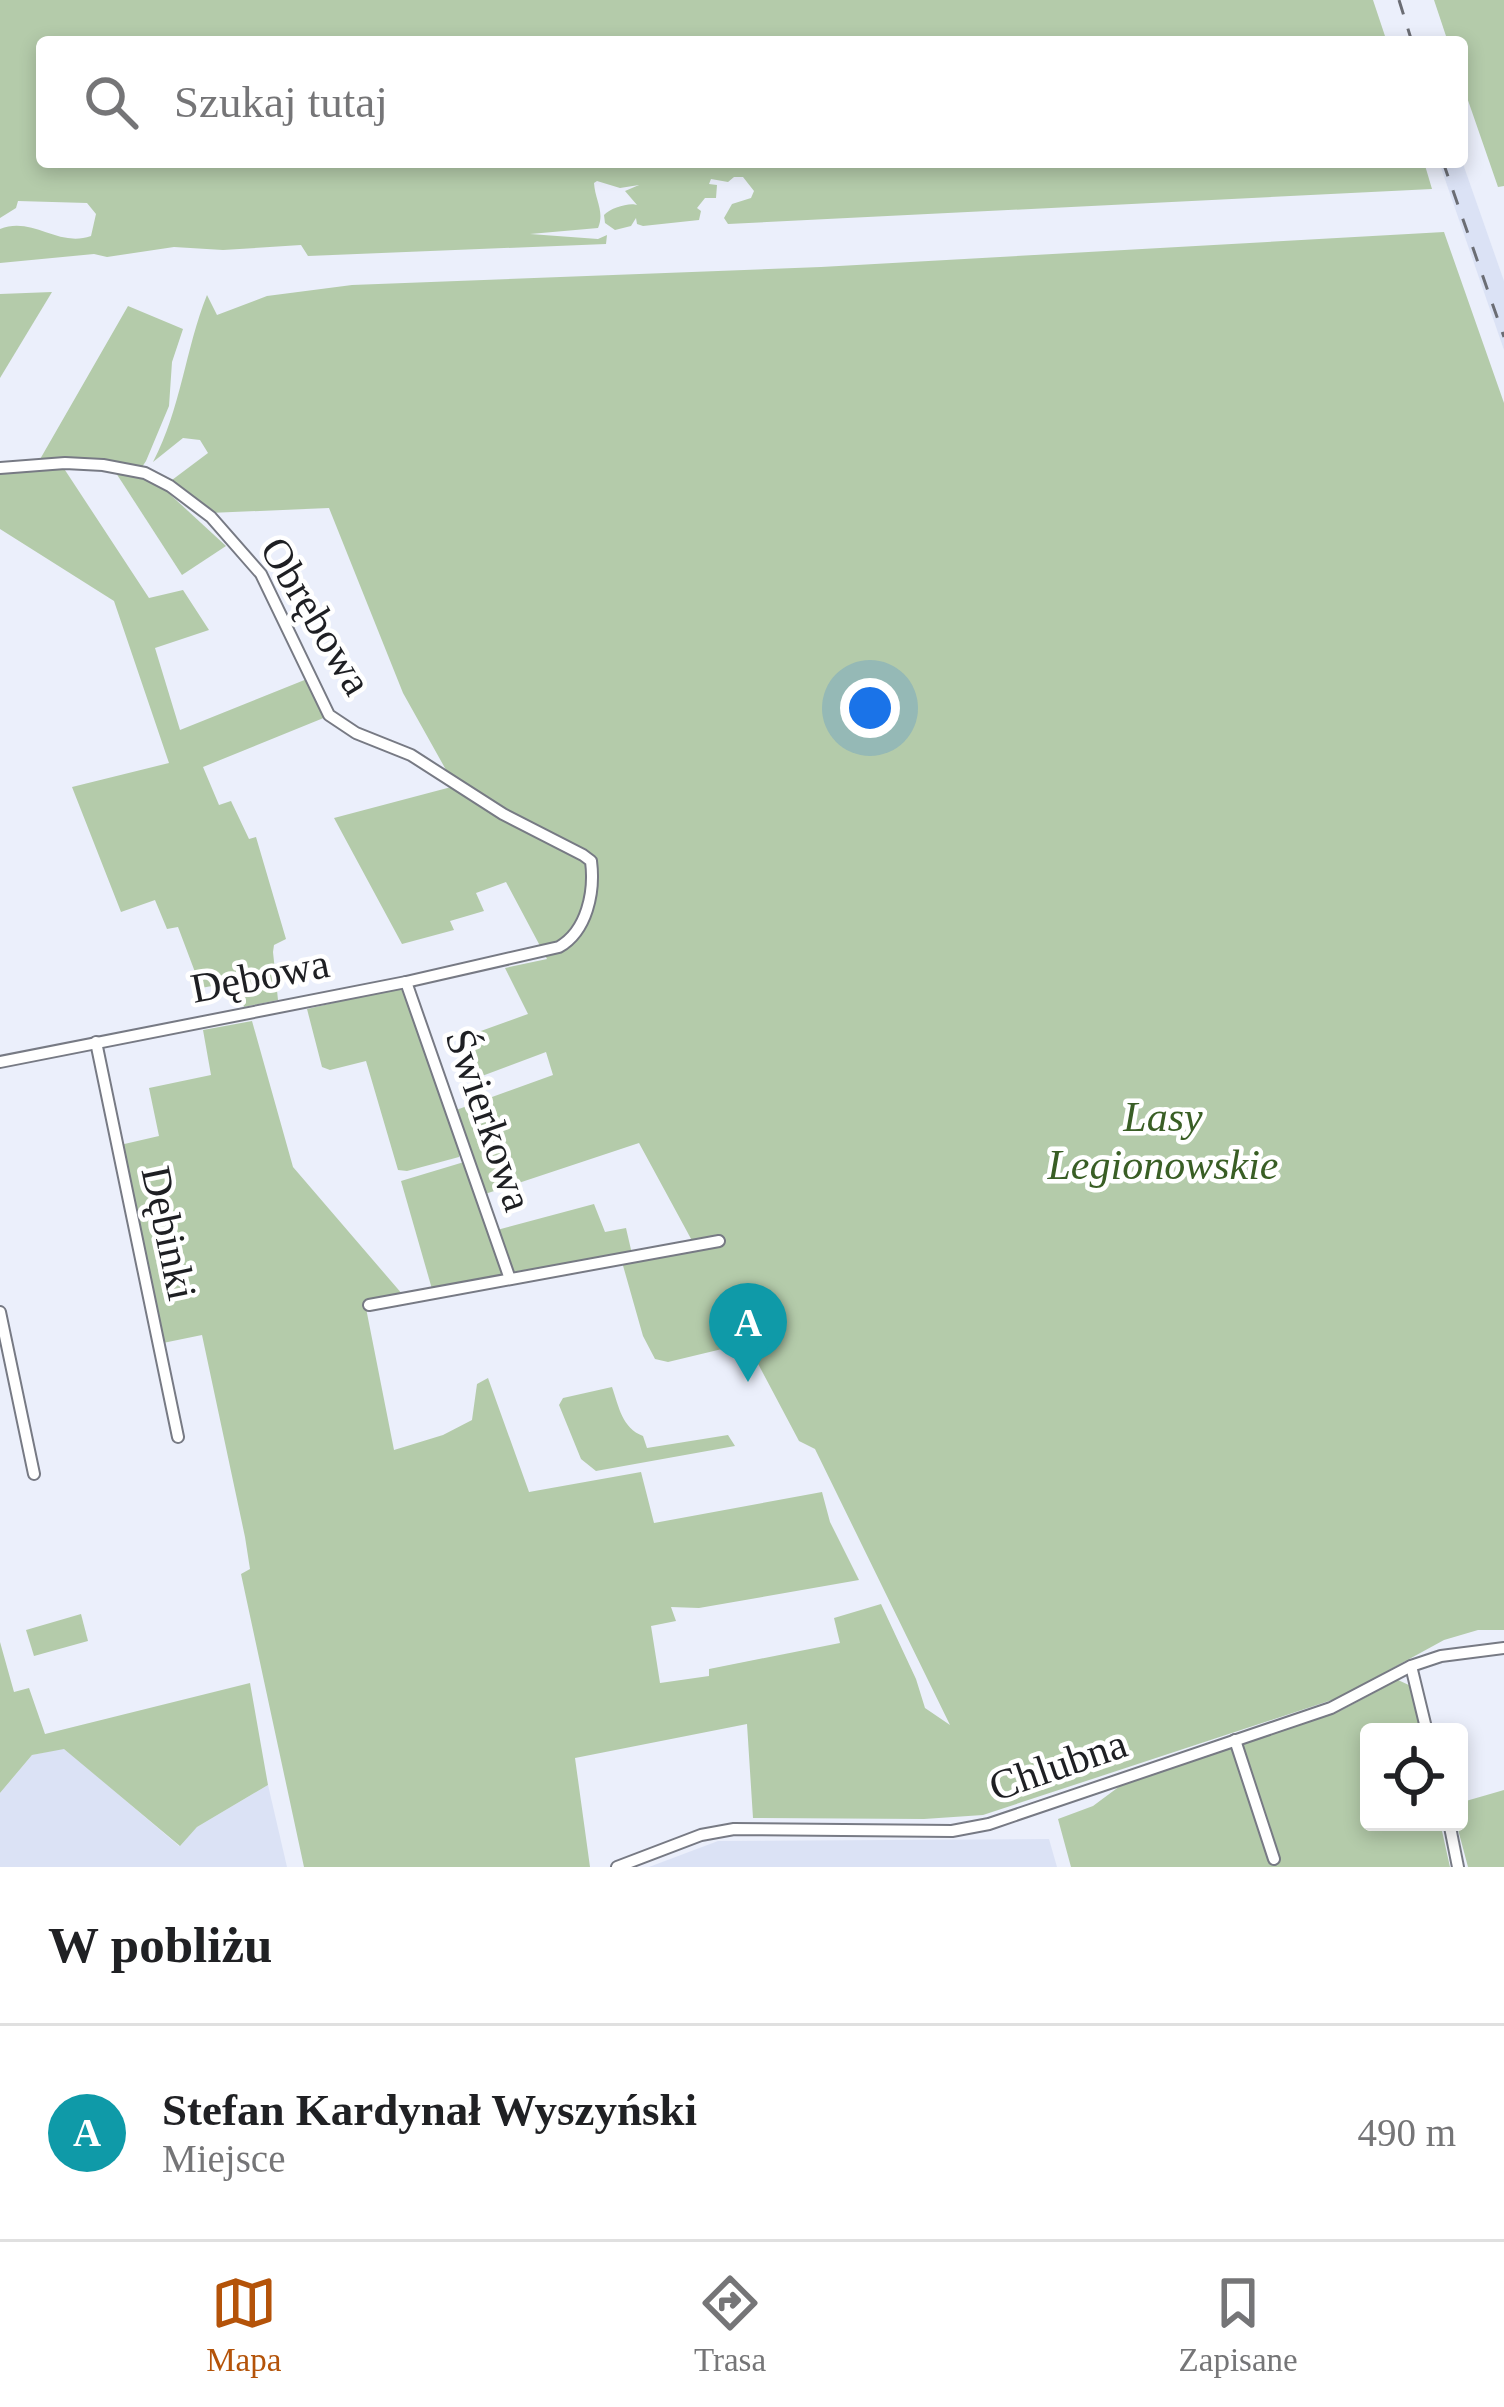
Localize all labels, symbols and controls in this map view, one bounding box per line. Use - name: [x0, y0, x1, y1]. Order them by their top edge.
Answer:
- search box: [36, 36, 1468, 168]
- icon: search: [78, 69, 144, 135]
- text: Szukaj tutaj: [174, 77, 388, 127]
- street label: Obrębowa: [251, 529, 381, 703]
- your location: [840, 678, 900, 738]
- street label: Dębowa: [187, 940, 333, 1012]
- street label: Świerkowa: [436, 1023, 542, 1217]
- park label: Lasy Legionowskie: [1047, 1094, 1278, 1188]
- street label: Dębinki: [132, 1162, 206, 1304]
- pin: A: [709, 1283, 787, 1382]
- street label: Chlubna: [983, 1720, 1133, 1810]
- map controls: [1360, 1723, 1468, 1831]
- button: locate: [1360, 1723, 1468, 1831]
- text: W pobliżu: [48, 1917, 272, 1973]
- text: Stefan Kardynał Wyszyński: [162, 2085, 697, 2135]
- text: A: [73, 2111, 101, 2154]
- text: 490 m: [1357, 2111, 1456, 2154]
- text: Miejsce: [162, 2137, 285, 2180]
- tab: Mapa: [206, 2270, 281, 2379]
- tab: Trasa: [694, 2270, 766, 2379]
- tab: Zapisane: [1179, 2270, 1298, 2379]

